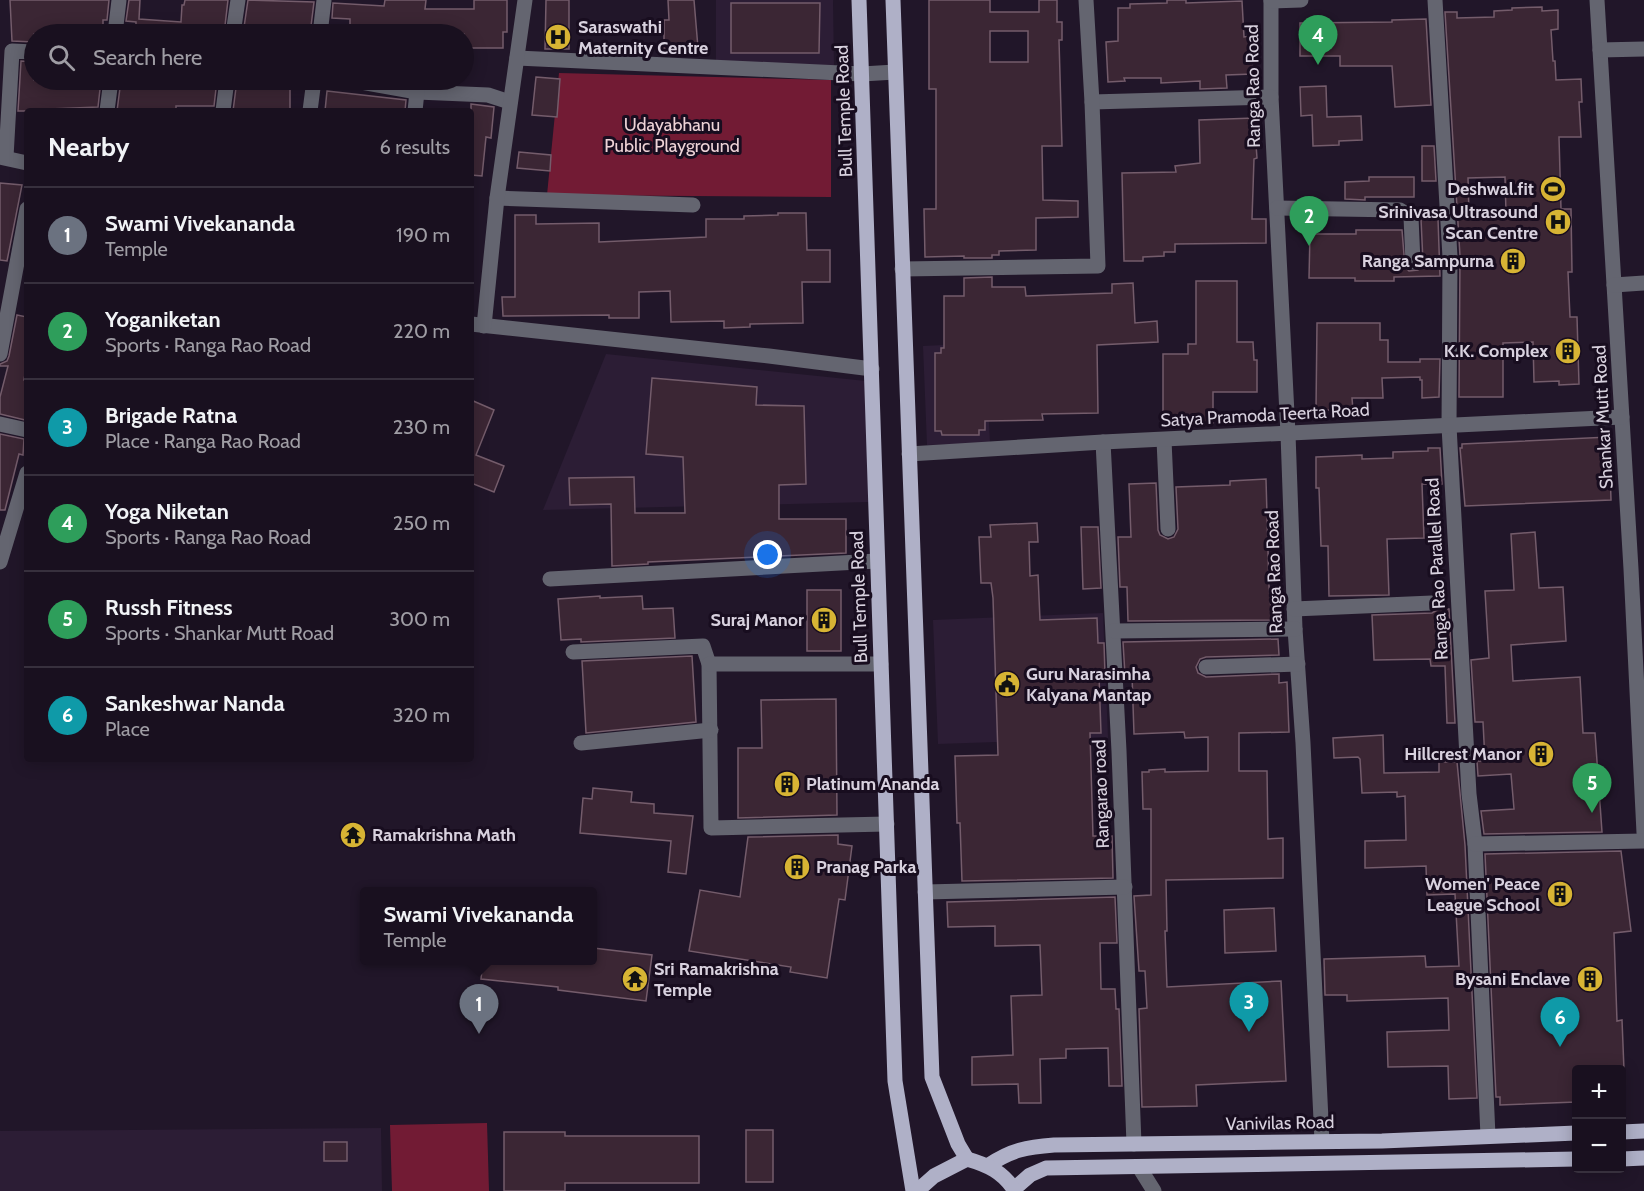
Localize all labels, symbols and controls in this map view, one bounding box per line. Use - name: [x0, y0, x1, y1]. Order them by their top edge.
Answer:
- place label: Saraswathi Maternity Centre: [578, 16, 708, 59]
- pin: 4: [1298, 16, 1338, 65]
- hospital icon: Saraswathi Maternity Centre: [543, 22, 573, 52]
- search box: [24, 24, 474, 90]
- street label: Ranga Rao Road: [1241, 24, 1265, 148]
- icon: search: [45, 41, 78, 74]
- text: Search here: [93, 44, 202, 71]
- street label: Bull Temple Road: [831, 45, 857, 177]
- park label: Udayabhanu Public Playground: [604, 114, 740, 157]
- text: Nearby: [48, 131, 129, 163]
- text: 6 results: [379, 135, 450, 159]
- sports icon: Deshwal.fit: [1538, 174, 1568, 204]
- place label: Deshwal.fit: [1447, 178, 1534, 200]
- pin: 2: [1290, 196, 1328, 246]
- place label: Srinivasa Ultrasound Scan Centre: [1378, 201, 1538, 244]
- hospital icon: Srinivasa Ultrasound Scan Centre: [1543, 207, 1573, 237]
- text: Swami Vivekananda: [105, 210, 295, 237]
- text: 1: [64, 223, 71, 247]
- text: 190 m: [396, 223, 450, 247]
- text: Temple: [105, 237, 168, 261]
- building icon: Ranga Sampurna: [1498, 246, 1528, 276]
- place label: Ranga Sampurna: [1362, 250, 1494, 272]
- text: Yoganiketan: [105, 306, 221, 333]
- text: 2: [62, 319, 73, 343]
- text: 220 m: [393, 319, 450, 343]
- text: Sports · Ranga Rao Road: [105, 333, 311, 357]
- building icon: K.K. Complex: [1553, 336, 1583, 366]
- place label: K.K. Complex: [1444, 340, 1548, 362]
- street label: Shankar Mutt Road: [1588, 344, 1618, 490]
- street label: Satya Pramoda Teerta Road: [1160, 399, 1370, 431]
- text: Brigade Ratna: [105, 402, 237, 429]
- text: 3: [62, 415, 73, 439]
- text: 230 m: [393, 415, 450, 439]
- text: Place · Ranga Rao Road: [105, 429, 301, 453]
- street label: Ranga Rao Parallel Road: [1421, 477, 1453, 661]
- text: Yoga Niketan: [105, 498, 229, 525]
- street label: Ranga Rao Road: [1261, 510, 1287, 634]
- text: 4: [61, 511, 74, 535]
- text: 250 m: [393, 511, 450, 535]
- text: Sports · Ranga Rao Road: [105, 525, 311, 549]
- street label: Bull Temple Road: [846, 531, 872, 663]
- your location: [753, 540, 782, 569]
- text: Russh Fitness: [105, 594, 233, 621]
- building icon: Suraj Manor: [809, 605, 839, 635]
- text: 5: [62, 607, 73, 631]
- text: 300 m: [389, 607, 450, 631]
- place label: Suraj Manor: [711, 609, 804, 631]
- text: Sports · Shankar Mutt Road: [105, 621, 334, 645]
- place label: Guru Narasimha Kalyana Mantap: [1026, 663, 1151, 706]
- public building icon: Guru Narasimha Kalyana Mantap: [992, 669, 1022, 699]
- text: Sankeshwar Nanda: [105, 690, 285, 717]
- text: 6: [62, 703, 73, 727]
- text: 320 m: [393, 703, 450, 727]
- text: Place: [105, 717, 150, 741]
- street label: Rangarao road: [1088, 739, 1114, 849]
- building icon: Hillcrest Manor: [1526, 739, 1556, 769]
- place label: Hillcrest Manor: [1404, 743, 1522, 765]
- pin: 5: [1572, 764, 1612, 813]
- building icon: Platinum Ananda: [772, 769, 802, 799]
- place label: Platinum Ananda: [806, 773, 940, 795]
- temple icon: Ramakrishna Math: [338, 820, 368, 850]
- place label: Ramakrishna Math: [372, 824, 516, 846]
- building icon: Pranag Parka: [782, 852, 812, 882]
- place label: Pranag Parka: [816, 856, 916, 878]
- place label: Women' Peace League School: [1425, 873, 1540, 916]
- building icon: Women' Peace League School: [1545, 879, 1575, 909]
- popup: [360, 887, 597, 965]
- text: Swami Vivekananda: [384, 901, 573, 928]
- text: Temple: [384, 928, 446, 952]
- place label: Sri Ramakrishna Temple: [654, 958, 779, 1001]
- temple icon: Sri Ramakrishna Temple: [620, 964, 650, 994]
- building icon: Bysani Enclave: [1575, 964, 1605, 994]
- place label: Bysani Enclave: [1455, 968, 1570, 990]
- pin: 3: [1230, 982, 1268, 1032]
- pin: 1: [460, 984, 498, 1034]
- pin: 6: [1540, 998, 1580, 1047]
- map controls: [1572, 1065, 1626, 1173]
- button: +: [1572, 1065, 1626, 1119]
- street label: Vanivilas Road: [1225, 1111, 1335, 1135]
- button: −: [1572, 1119, 1626, 1173]

